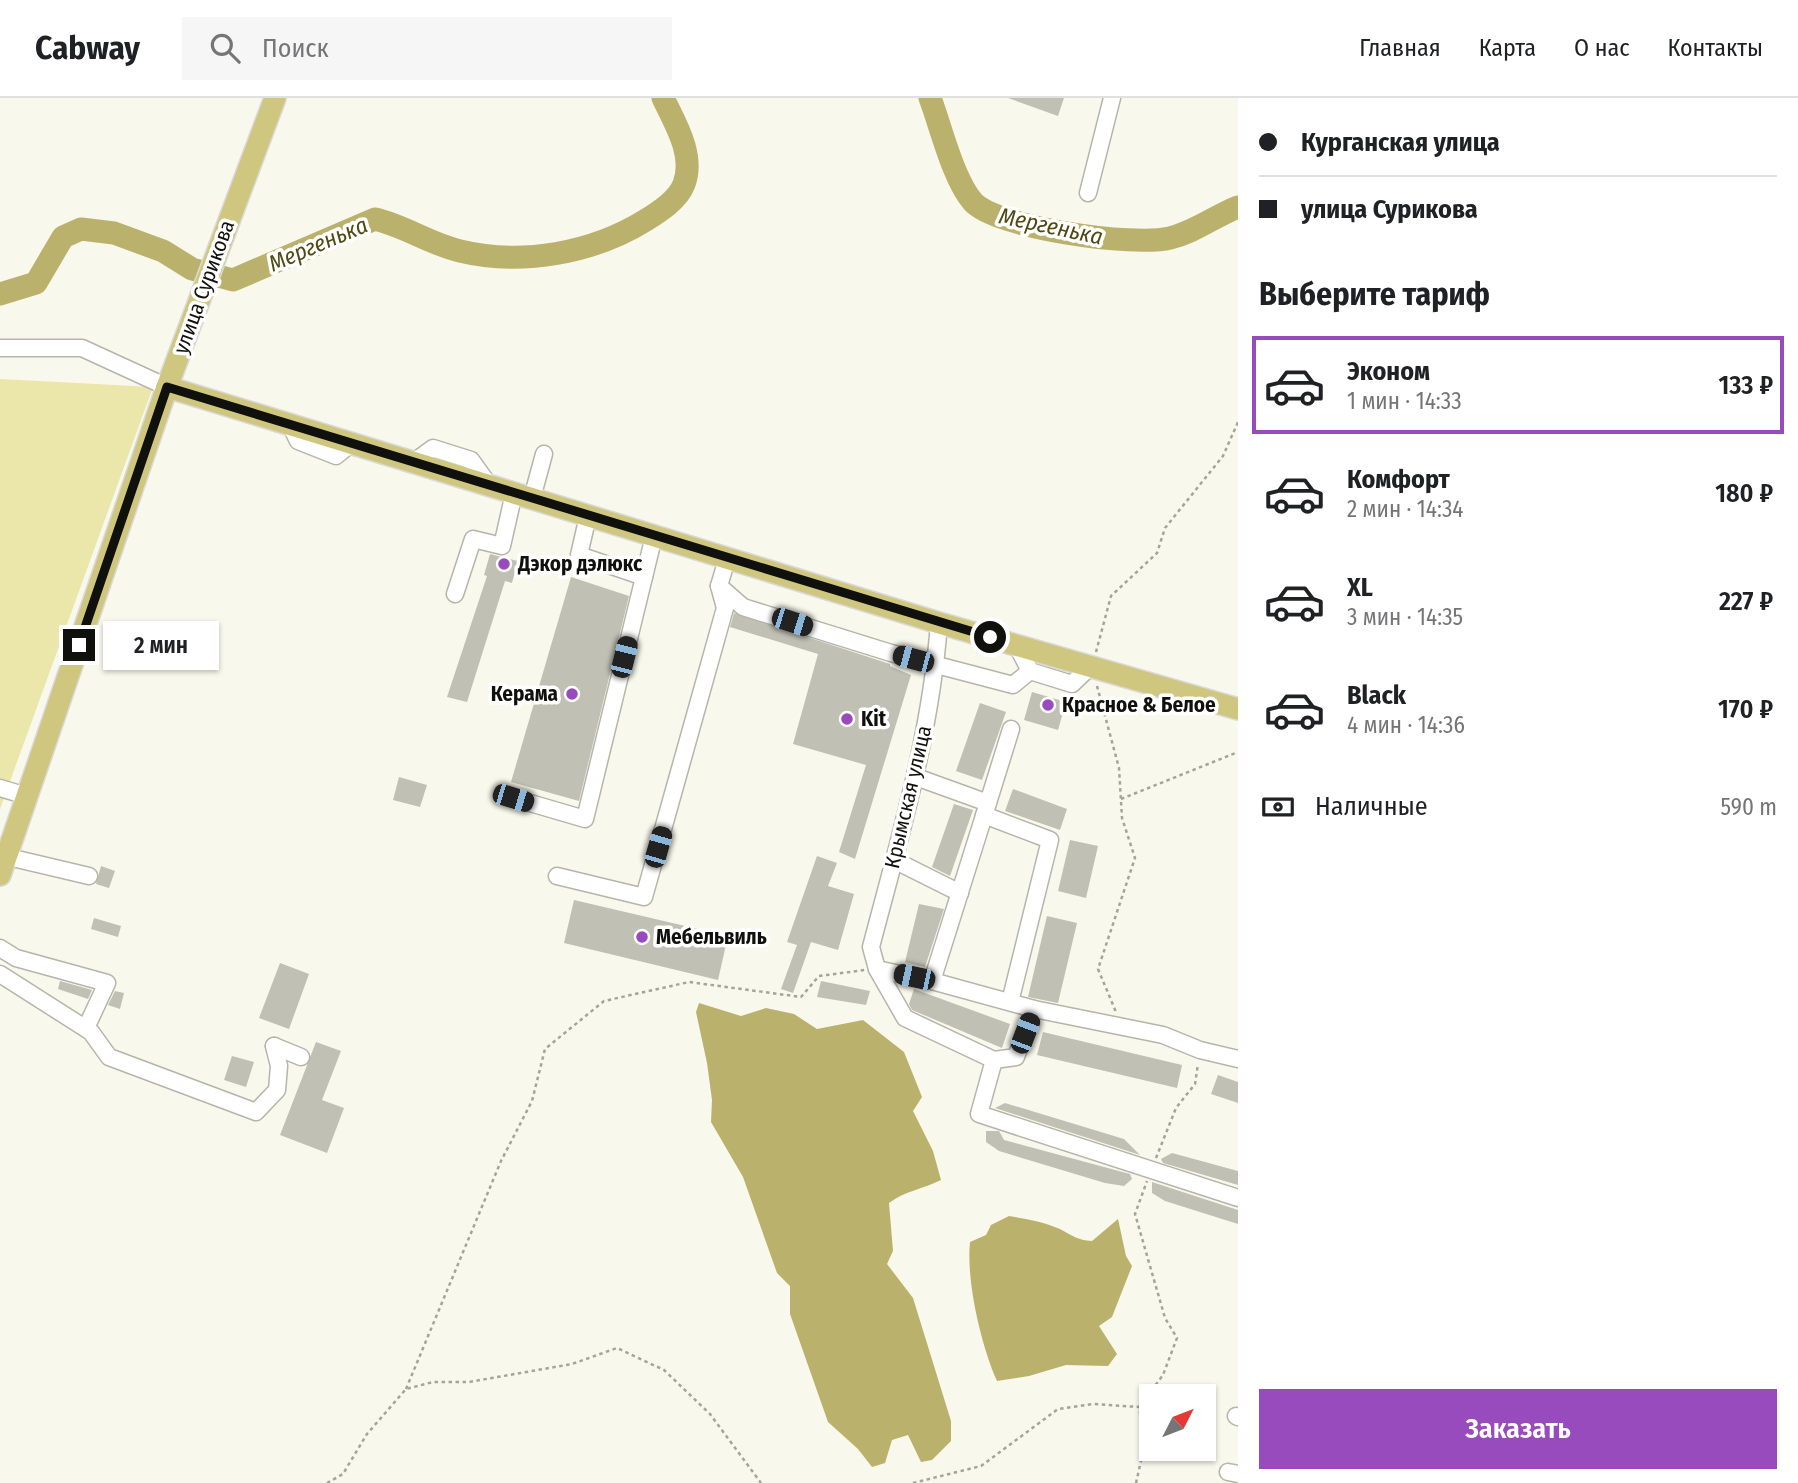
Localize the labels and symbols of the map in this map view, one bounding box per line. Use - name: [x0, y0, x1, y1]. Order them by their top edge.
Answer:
- water label: Мергенька: [997, 201, 1105, 251]
- water label: Мергенька: [264, 211, 372, 277]
- street label: улица Сурикова: [168, 217, 240, 357]
- place label: Дэкор дэлюкс: [517, 551, 643, 577]
- marker: Дэкор дэлюкс: [496, 556, 512, 572]
- car: [769, 606, 816, 638]
- callout: 2 мин: [104, 620, 219, 670]
- route start: [974, 621, 1006, 653]
- route end: [63, 629, 95, 661]
- car: [609, 634, 640, 680]
- car: [890, 643, 937, 675]
- place label: Керама: [491, 681, 558, 707]
- marker: Керама: [564, 686, 580, 702]
- place label: Красное & Белое: [1062, 692, 1216, 718]
- marker: Красное & Белое: [1040, 697, 1056, 713]
- place label: Kit: [861, 706, 887, 732]
- marker: Kit: [839, 711, 855, 727]
- street label: Крымская улица: [879, 723, 937, 871]
- car: [490, 782, 537, 814]
- car: [643, 824, 674, 870]
- place label: Мебельвиль: [656, 924, 767, 950]
- marker: Мебельвиль: [634, 929, 650, 945]
- car: [892, 962, 937, 992]
- car: [1008, 1010, 1043, 1056]
- north arrow: [1139, 1384, 1216, 1461]

